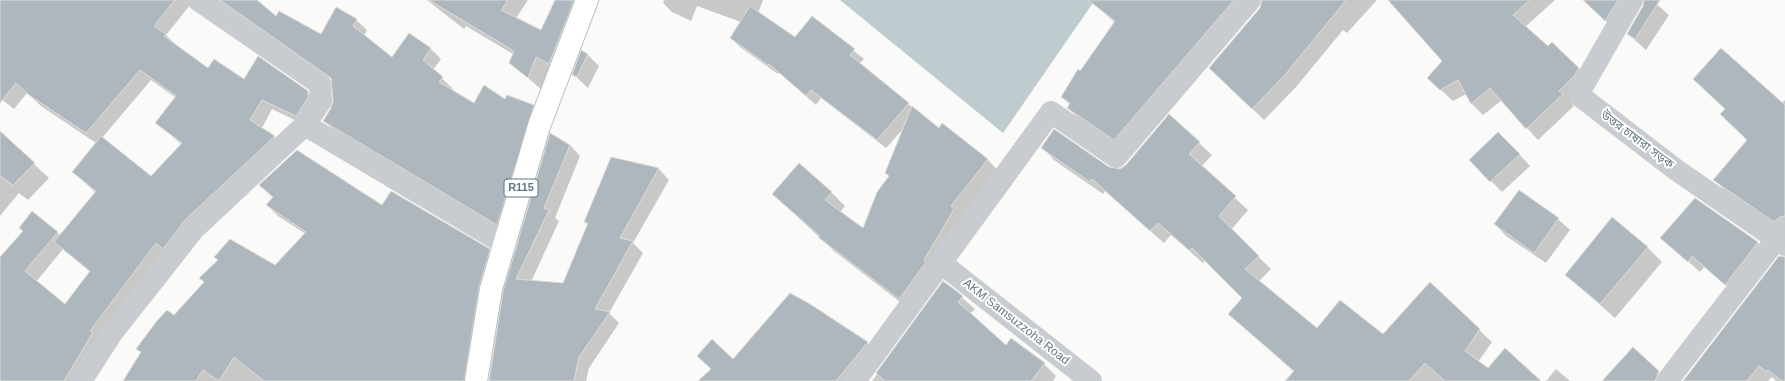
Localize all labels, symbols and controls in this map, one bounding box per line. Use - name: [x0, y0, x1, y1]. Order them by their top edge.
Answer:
- street label: উত্তর চাষারা সড়ক: [1598, 108, 1676, 172]
- road number: R115: [504, 179, 538, 197]
- street label: AKM Samsuzzoha Road: [960, 276, 1072, 368]

